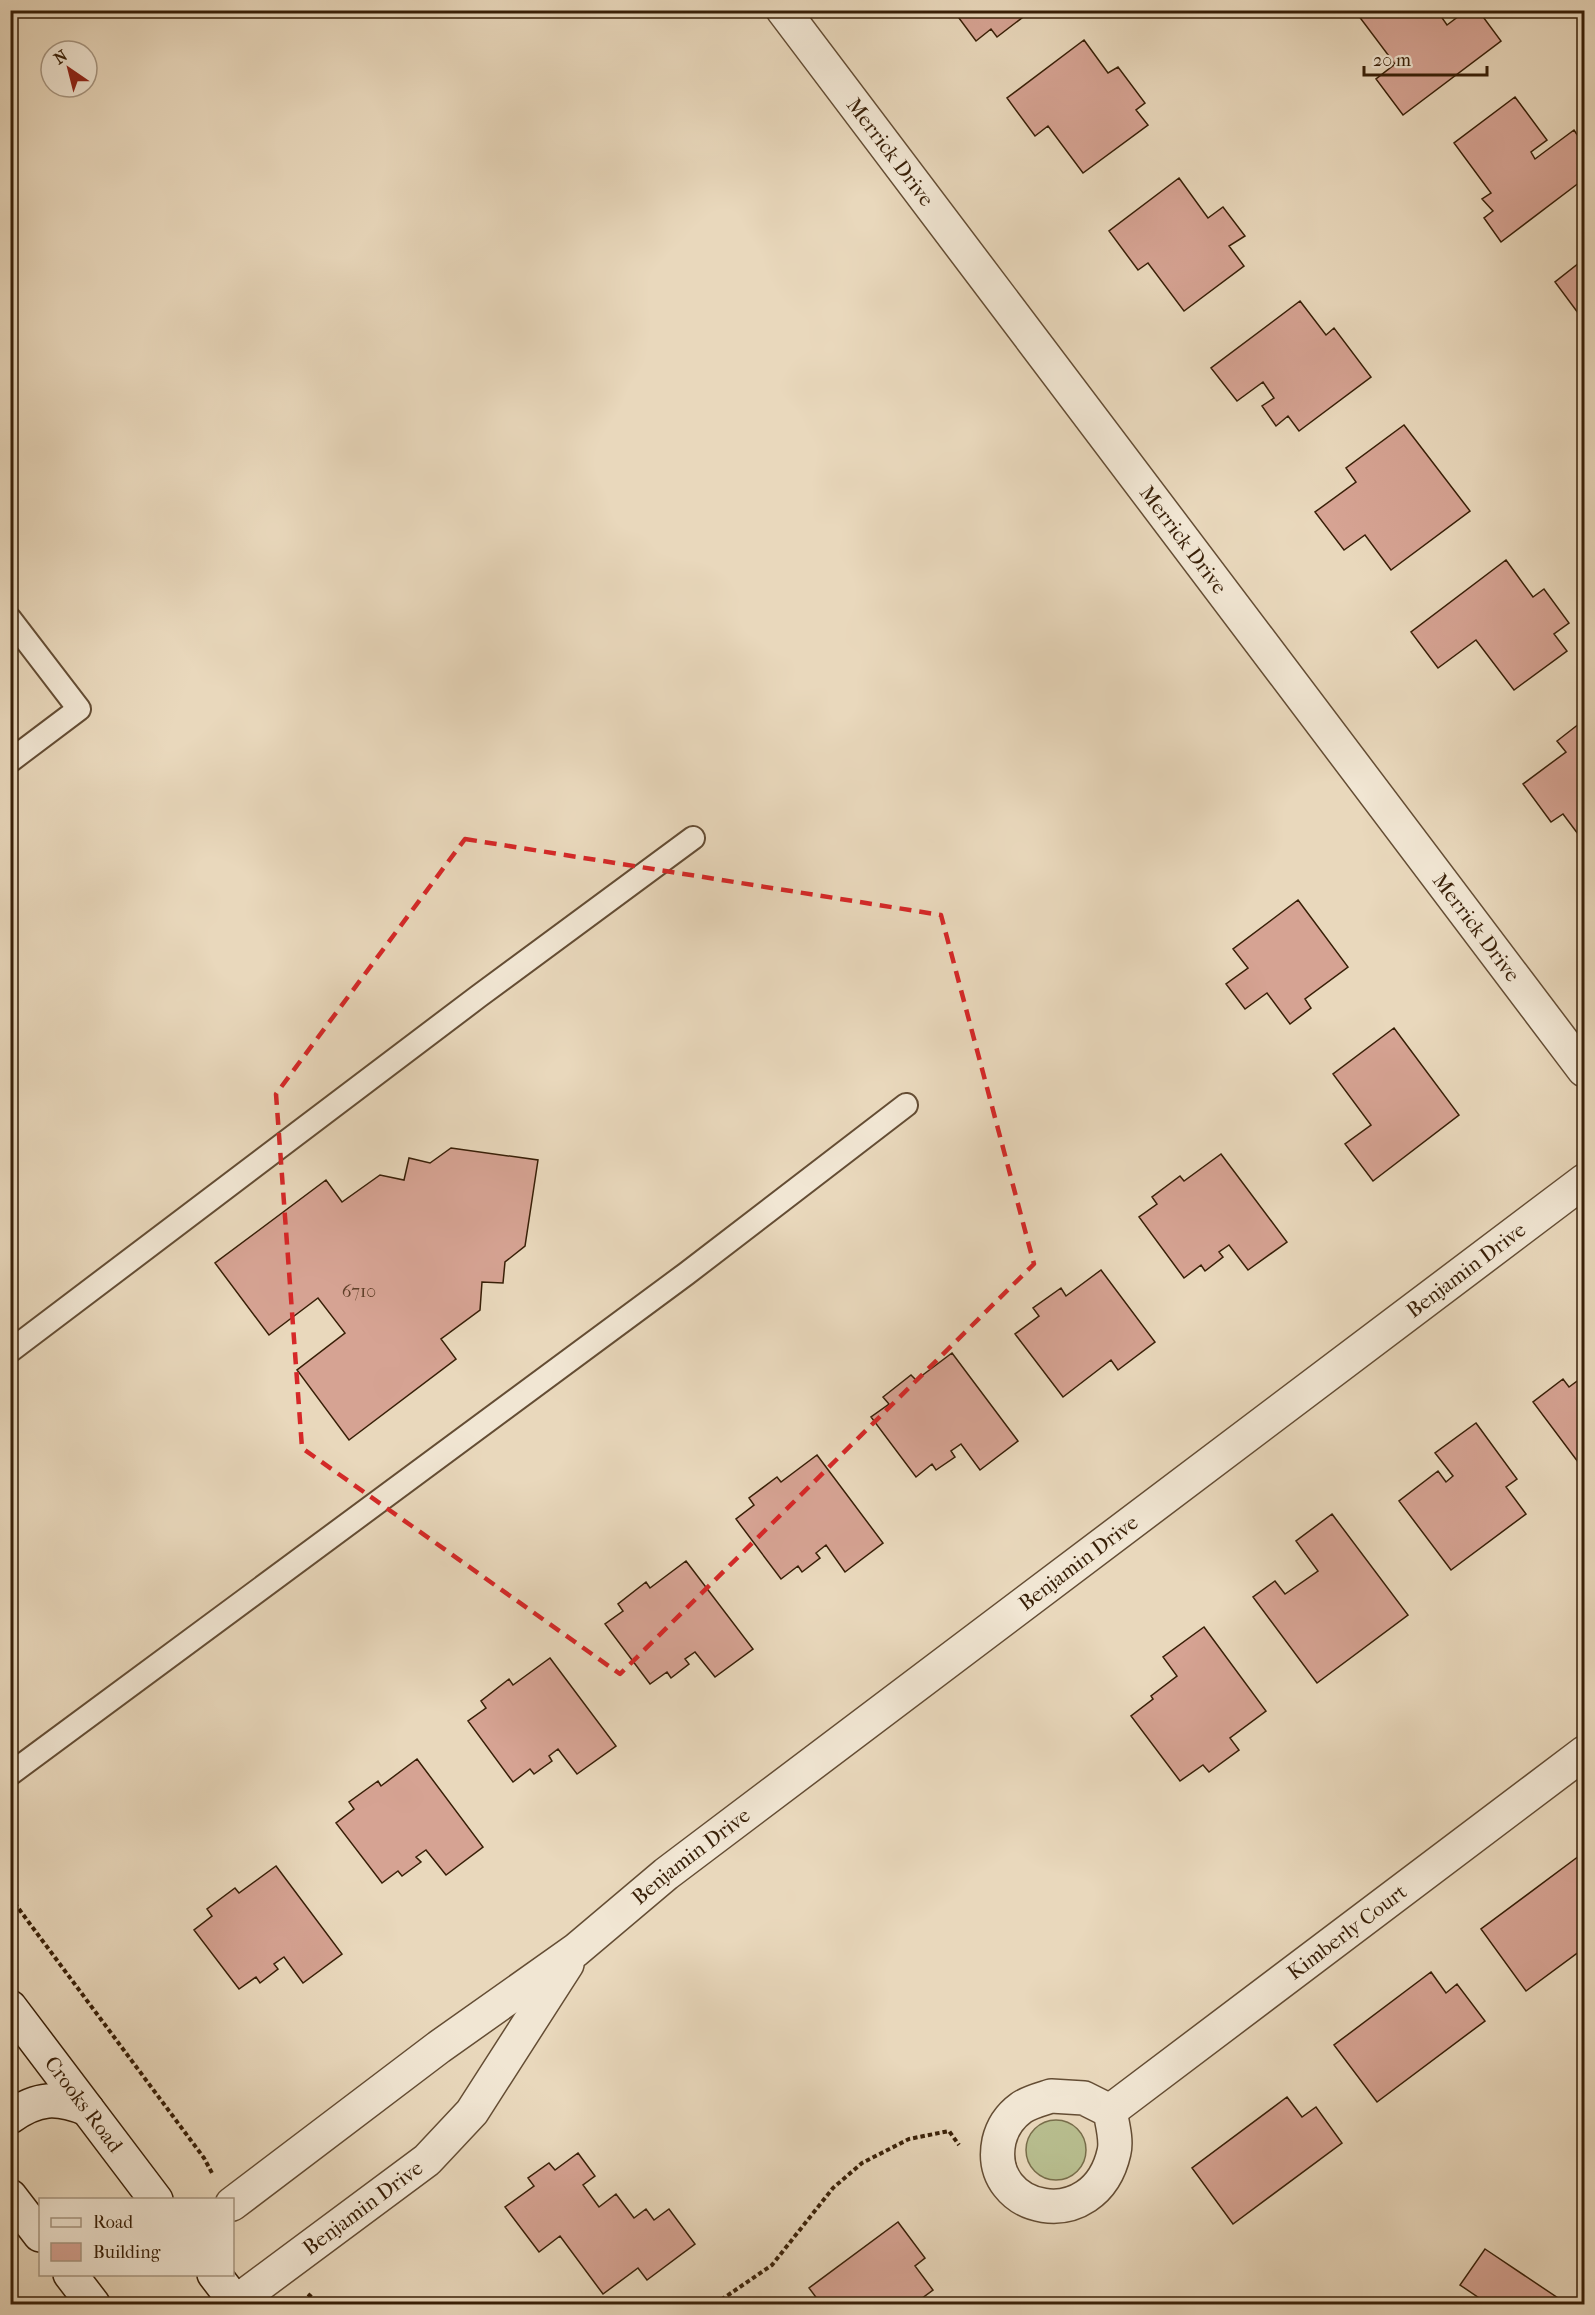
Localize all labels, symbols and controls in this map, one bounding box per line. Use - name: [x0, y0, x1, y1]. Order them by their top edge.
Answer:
- north arrow: [39, 39, 99, 99]
- scale bar: [1364, 39, 1487, 77]
- text: N: [50, 45, 72, 68]
- text: 20 m: [1373, 50, 1411, 71]
- street label: Merrick Drive: [842, 93, 939, 211]
- street label: Merrick Drive: [1135, 481, 1232, 599]
- street label: Merrick Drive: [1428, 869, 1525, 986]
- street label: Benjamin Drive: [1402, 1217, 1530, 1323]
- house number: 6710: [342, 1281, 376, 1302]
- street label: Benjamin Drive: [1014, 1510, 1143, 1615]
- street label: Benjamin Drive: [627, 1803, 755, 1910]
- street label: Kimberly Court: [1283, 1879, 1412, 1985]
- street label: Crooks Road: [40, 2052, 128, 2157]
- street label: Benjamin Drive: [298, 2155, 427, 2260]
- legend: [39, 2198, 234, 2276]
- text: Road: [93, 2212, 133, 2233]
- text: Building: [93, 2242, 161, 2263]

